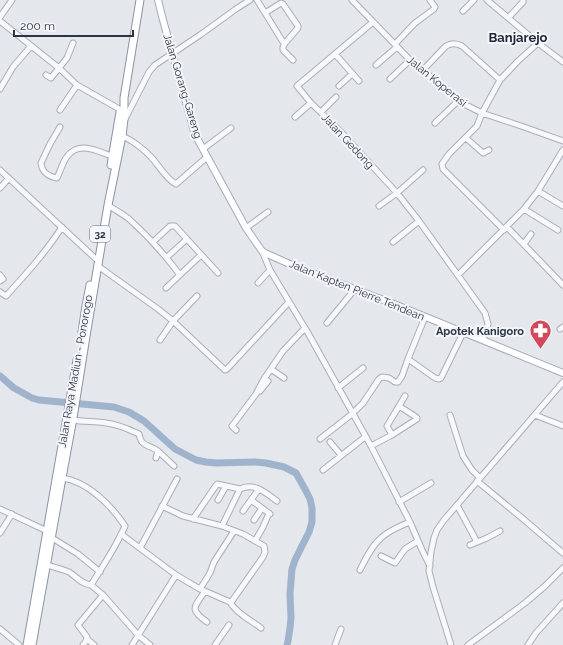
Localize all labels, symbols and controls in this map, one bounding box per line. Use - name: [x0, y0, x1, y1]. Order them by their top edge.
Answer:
- scale bar: [14, 12, 133, 38]
- text: 200 m: [20, 19, 55, 33]
- district label: Banjarejo: [488, 30, 548, 45]
- street label: Jalan Gorang-Gareng: [160, 32, 205, 140]
- street label: Jalan Koperasi: [404, 53, 469, 110]
- street label: Jalan Gedong: [319, 111, 376, 171]
- road number: 32: [90, 226, 110, 242]
- street label: Jalan Kapten Pierre Tendean: [287, 257, 426, 324]
- street label: Jalan Raya Madiun - Ponorogo: [56, 293, 95, 448]
- pharmacy icon: Apotek Kanigoro: [527, 318, 553, 351]
- place label: Apotek Kanigoro: [436, 325, 524, 338]

